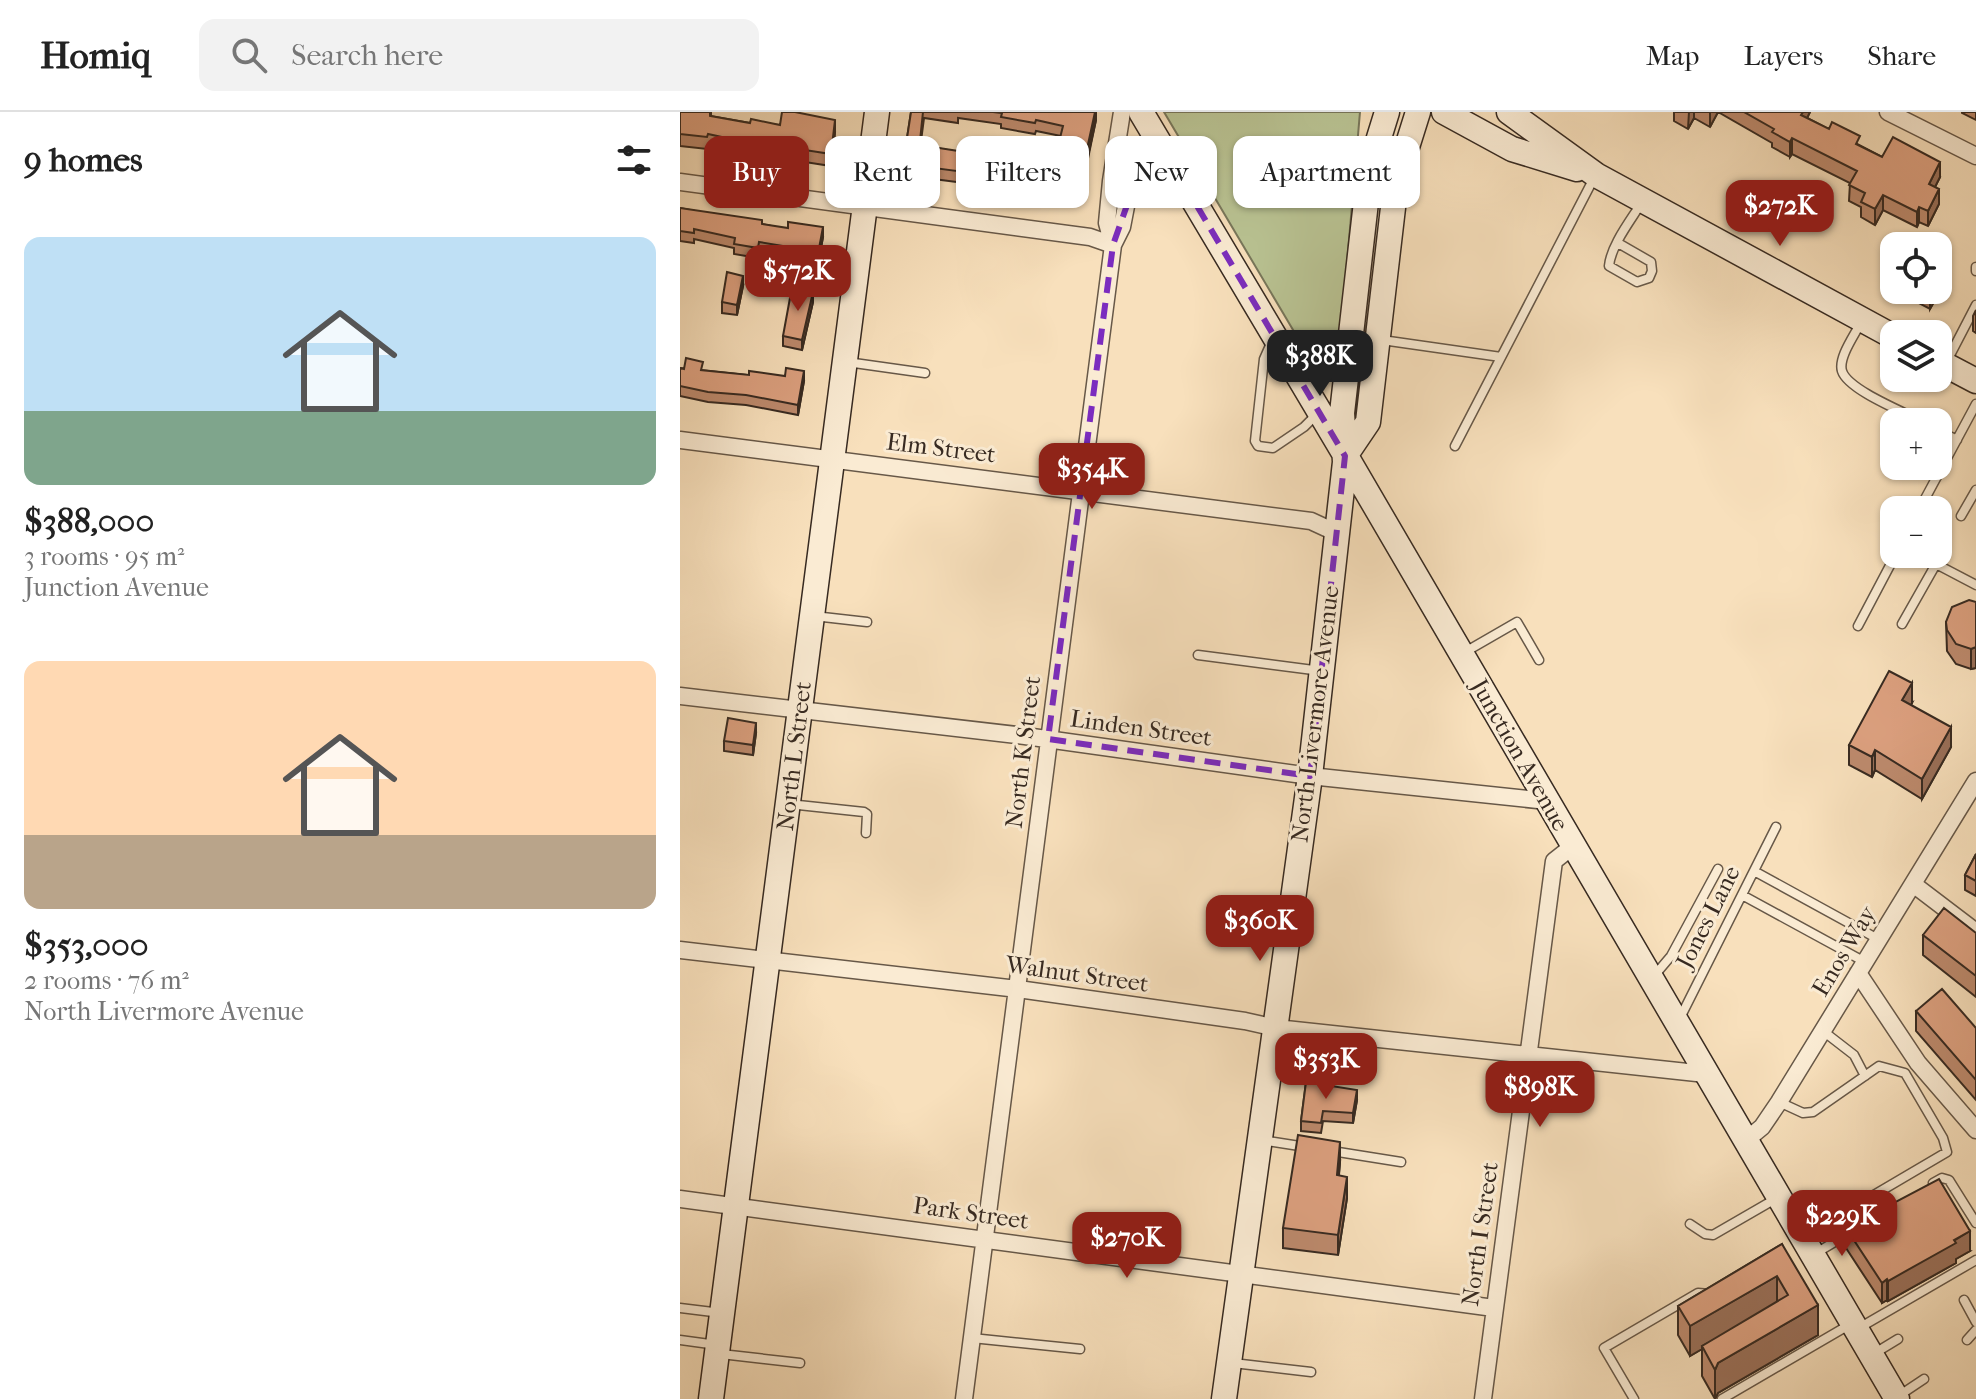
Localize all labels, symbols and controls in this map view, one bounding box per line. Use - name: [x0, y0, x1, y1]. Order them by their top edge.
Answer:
- search box: [199, 19, 759, 91]
- text: Homiq: [40, 33, 151, 78]
- icon: search: [227, 33, 271, 77]
- text: Search here: [291, 38, 443, 73]
- text: Map: [1646, 39, 1699, 72]
- text: Layers: [1743, 39, 1823, 72]
- text: Share: [1867, 39, 1936, 72]
- chip: Buy: [704, 136, 809, 208]
- chip: Rent: [825, 136, 940, 208]
- chip: Filters: [956, 136, 1089, 208]
- chip: New: [1105, 136, 1217, 208]
- chip: Apartment: [1233, 136, 1420, 208]
- icon: filters: [612, 138, 656, 182]
- text: 9 homes: [24, 140, 143, 180]
- pin: $272K: [1724, 180, 1836, 248]
- text: $272K: [1744, 190, 1816, 221]
- map controls: [1880, 232, 1952, 568]
- button: locate: [1880, 232, 1952, 304]
- pin: $572K: [742, 245, 854, 313]
- text: $572K: [763, 255, 833, 286]
- icon: home: [268, 289, 412, 433]
- button: layers: [1880, 320, 1952, 392]
- pin: $388K: [1264, 330, 1376, 398]
- text: $388K: [1285, 340, 1355, 371]
- button: +: [1880, 408, 1952, 480]
- street label: Elm Street: [885, 427, 998, 469]
- pin: $354K: [1036, 443, 1148, 511]
- text: $354K: [1057, 453, 1127, 484]
- button: −: [1880, 496, 1952, 568]
- text: $388,000: [24, 501, 154, 541]
- text: 3 rooms · 95 m²: [24, 541, 184, 572]
- text: Junction Avenue: [24, 572, 209, 603]
- street label: North Livermore Avenue: [1285, 584, 1345, 844]
- street label: Junction Avenue: [1464, 672, 1575, 836]
- street label: North K Street: [1000, 674, 1046, 830]
- street label: North L Street: [771, 679, 817, 832]
- street label: Linden Street: [1068, 704, 1214, 752]
- icon: home: [268, 713, 412, 857]
- street label: Jones Lane: [1669, 861, 1746, 975]
- pin: $360K: [1204, 895, 1316, 963]
- street label: Enos Way: [1806, 900, 1882, 1001]
- text: $360K: [1224, 905, 1296, 936]
- text: $353,000: [24, 925, 149, 965]
- street label: Walnut Street: [1003, 950, 1151, 998]
- text: 2 rooms · 76 m²: [24, 965, 189, 996]
- text: North Livermore Avenue: [24, 996, 304, 1027]
- pin: $353K: [1270, 1033, 1382, 1101]
- text: $353K: [1293, 1043, 1359, 1074]
- pin: $898K: [1484, 1061, 1596, 1129]
- text: $898K: [1504, 1071, 1576, 1102]
- street label: North I Street: [1456, 1160, 1504, 1308]
- pin: $229K: [1786, 1190, 1898, 1258]
- street label: Park Street: [912, 1191, 1031, 1235]
- text: $229K: [1805, 1200, 1879, 1231]
- pin: $270K: [1071, 1212, 1183, 1280]
- text: $270K: [1090, 1222, 1164, 1253]

